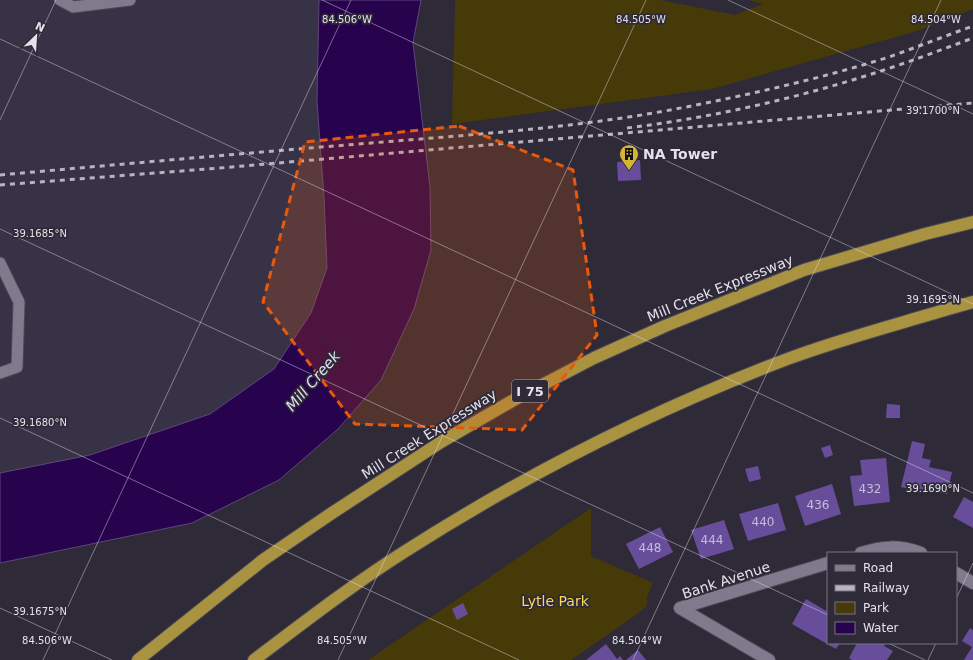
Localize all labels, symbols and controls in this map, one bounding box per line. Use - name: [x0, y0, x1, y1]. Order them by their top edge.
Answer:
- text: 84.506°W: [322, 14, 372, 25]
- text: 84.505°W: [616, 14, 666, 25]
- text: 84.504°W: [911, 14, 961, 25]
- north arrow: [16, 16, 56, 56]
- text: N: [33, 20, 47, 35]
- text: 39.1700°N: [906, 105, 960, 116]
- building icon: NA Tower: [618, 143, 640, 171]
- place label: NA Tower: [643, 146, 717, 162]
- text: 39.1685°N: [13, 228, 67, 239]
- street label: Mill Creek Expressway: [645, 251, 795, 325]
- text: 39.1695°N: [906, 294, 960, 305]
- water label: Mill Creek: [282, 346, 345, 415]
- road number: I 75: [512, 380, 548, 402]
- street label: Mill Creek Expressway: [359, 386, 499, 482]
- text: 39.1680°N: [13, 417, 67, 428]
- house number: 432: [859, 482, 881, 496]
- text: 39.1690°N: [906, 483, 960, 494]
- house number: 436: [807, 498, 829, 512]
- house number: 440: [752, 515, 774, 529]
- house number: 444: [701, 533, 723, 547]
- house number: 448: [639, 541, 661, 555]
- legend: [827, 552, 957, 644]
- street label: Bank Avenue: [680, 558, 772, 602]
- text: Road: [863, 561, 893, 575]
- text: Railway: [863, 581, 909, 595]
- park label: Lytle Park: [521, 593, 590, 609]
- text: Park: [863, 601, 889, 615]
- text: 39.1675°N: [13, 606, 67, 617]
- text: Water: [863, 621, 899, 635]
- text: 84.506°W: [22, 635, 72, 646]
- text: 84.505°W: [317, 635, 367, 646]
- text: 84.504°W: [612, 635, 662, 646]

